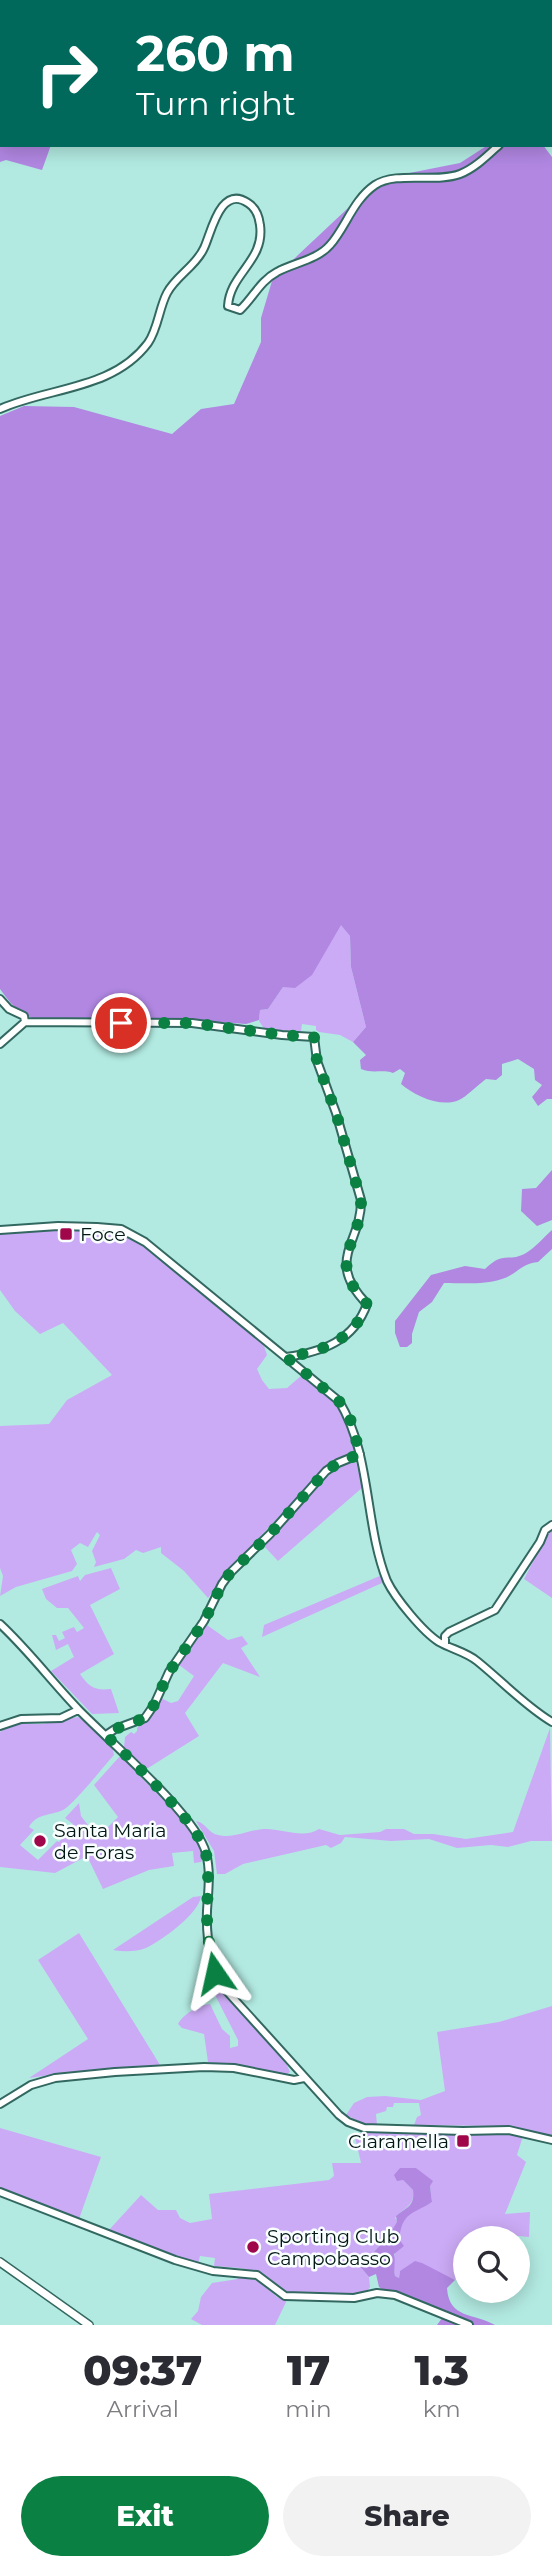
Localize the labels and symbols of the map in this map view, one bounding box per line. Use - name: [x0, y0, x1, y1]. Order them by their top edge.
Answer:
- pin: [91, 993, 151, 1053]
- place label: Foce: [80, 1223, 126, 1246]
- marker: Foce: [58, 1226, 74, 1242]
- place label: Santa Maria de Foras: [54, 1819, 166, 1864]
- marker: Santa Maria de Foras: [32, 1833, 48, 1849]
- position arrow: [178, 1936, 252, 2010]
- place label: Ciaramella: [348, 2130, 449, 2153]
- marker: Ciaramella: [455, 2133, 471, 2149]
- place label: Sporting Club Campobasso: [267, 2225, 399, 2270]
- marker: Sporting Club Campobasso: [245, 2239, 261, 2255]

